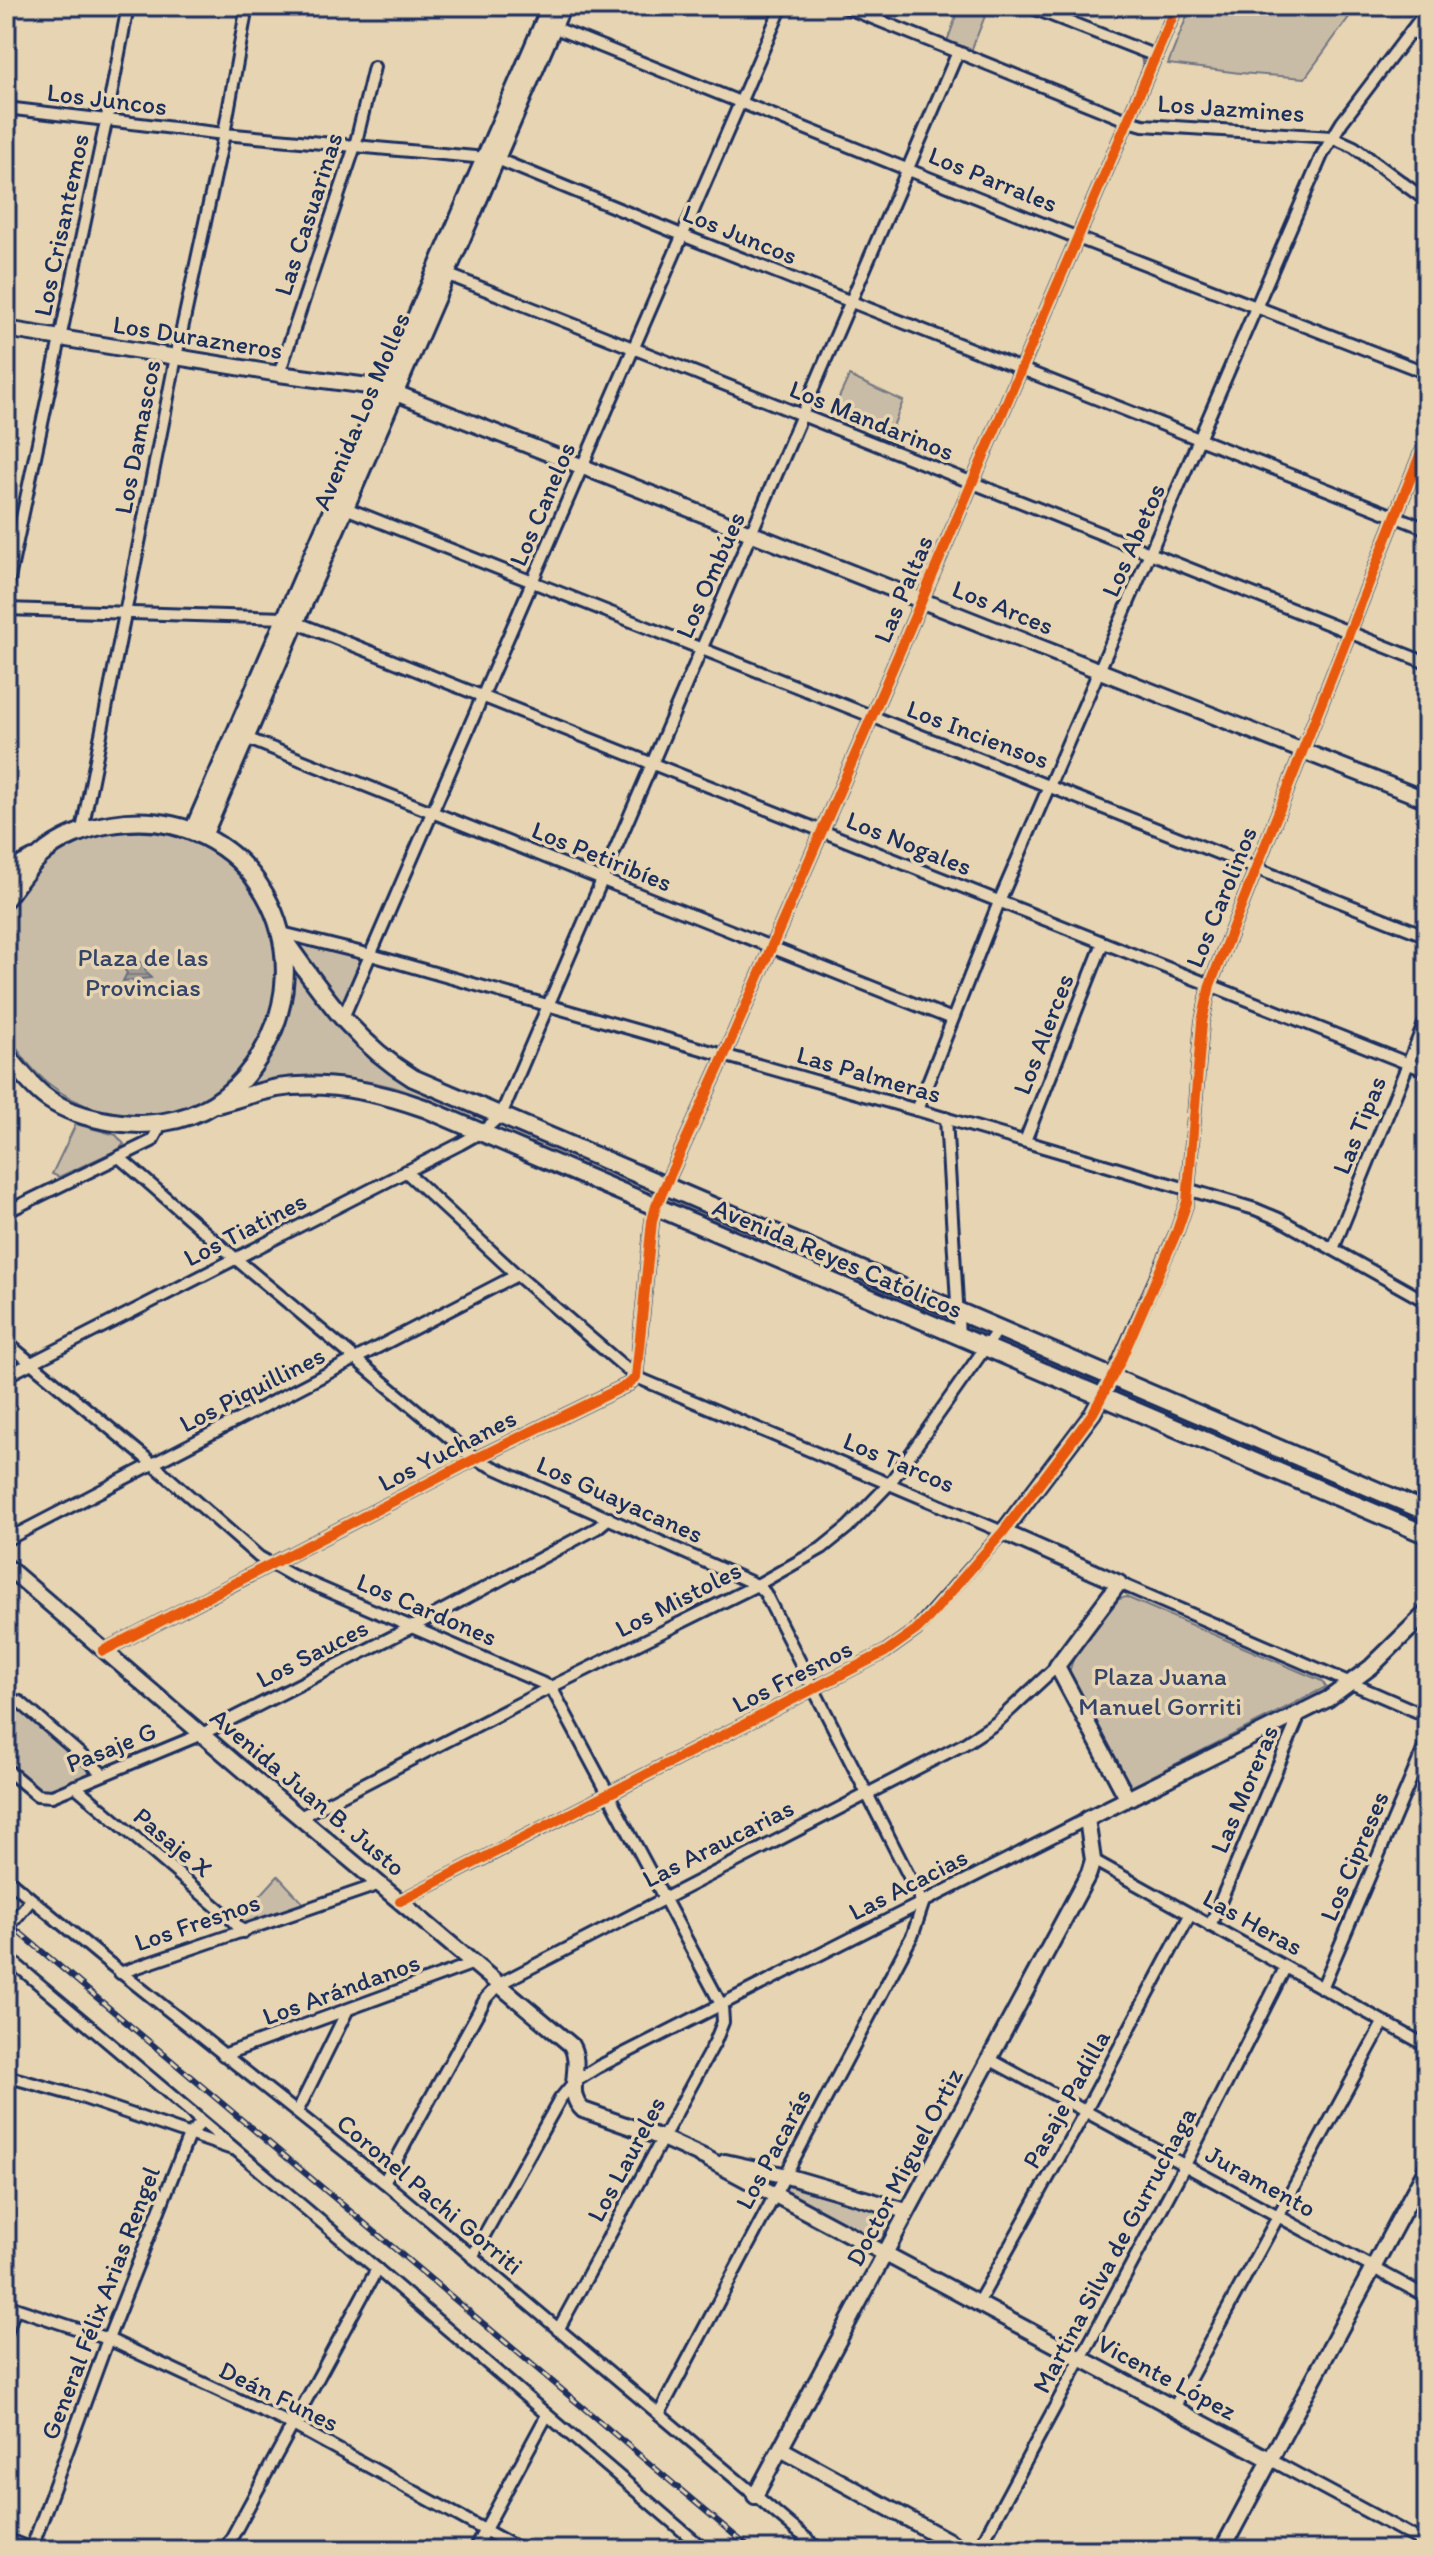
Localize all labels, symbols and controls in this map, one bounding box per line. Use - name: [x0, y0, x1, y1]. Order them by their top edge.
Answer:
- street label: Los Juncos: [45, 76, 169, 122]
- street label: Los Jazmines: [1156, 87, 1306, 129]
- street label: Las Casuarinas: [267, 128, 349, 300]
- street label: Los Crisantemos: [26, 131, 96, 319]
- street label: Los Parrales: [924, 139, 1062, 219]
- street label: Los Juncos: [678, 197, 802, 271]
- street label: Avenida Los Molles: [305, 307, 417, 515]
- street label: Los Durazneros: [111, 308, 285, 366]
- street label: Los Damascos: [106, 357, 168, 517]
- street label: Los Mandarinos: [785, 372, 959, 468]
- street label: Los Canelos: [501, 437, 583, 571]
- street label: Los Abetos: [1094, 478, 1172, 602]
- street label: Los Ombúes: [668, 507, 752, 643]
- street label: Las Paltas: [866, 530, 940, 648]
- street label: Los Arces: [948, 572, 1058, 642]
- street label: Los Inciensos: [902, 692, 1054, 776]
- street label: Los Nogales: [842, 803, 976, 883]
- street label: Los Petiribíes: [527, 813, 677, 899]
- street label: Los Carolinos: [1178, 822, 1264, 972]
- park label: Plaza de las Provincias: [77, 941, 209, 1003]
- street label: Los Alerces: [1005, 969, 1081, 1099]
- street label: Las Palmeras: [793, 1038, 945, 1110]
- street label: Las Tipas: [1325, 1071, 1393, 1179]
- street label: Los Tiatines: [178, 1184, 312, 1274]
- street label: Avenida Reyes Católicos: [708, 1191, 968, 1325]
- street label: Los Piquillines: [174, 1339, 330, 1439]
- street label: Los Yuchanes: [373, 1402, 521, 1498]
- street label: Los Tarcos: [838, 1424, 960, 1500]
- street label: Los Guayacanes: [532, 1448, 708, 1550]
- street label: Los Mistoles: [610, 1554, 746, 1644]
- street label: Los Cardones: [352, 1565, 502, 1653]
- street label: Los Sauces: [251, 1611, 373, 1695]
- street label: Los Fresnos: [727, 1632, 857, 1720]
- park label: Plaza Juana Manuel Gorriti: [1078, 1660, 1242, 1722]
- street label: Avenida Juan B. Justo: [204, 1701, 412, 1883]
- street label: Pasaje G: [61, 1714, 161, 1780]
- street label: Las Moreras: [1203, 1720, 1285, 1858]
- street label: Los Cipreses: [1312, 1786, 1396, 1926]
- street label: Las Araucarias: [637, 1791, 799, 1895]
- street label: Pasaje X: [127, 1800, 219, 1885]
- street label: Las Acacias: [843, 1840, 973, 1928]
- street label: Las Heras: [1197, 1881, 1309, 1963]
- street label: Los Fresnos: [130, 1886, 264, 1958]
- street label: Los Arándanos: [258, 1946, 424, 2032]
- street label: Pasaje Padilla: [1015, 2024, 1117, 2174]
- street label: Doctor Miguel Ortiz: [838, 2062, 970, 2271]
- street label: Los Pacarás: [728, 2083, 818, 2215]
- street label: Los Laureles: [580, 2091, 672, 2227]
- street label: Martina Silva de Gurruchaga: [1025, 2101, 1203, 2399]
- street label: Coronel Pachi Gorriti: [330, 2107, 530, 2281]
- street label: Juramento: [1200, 2138, 1322, 2224]
- street label: General Félix Arias Rengel: [33, 2162, 167, 2444]
- street label: Vicente López: [1092, 2327, 1242, 2427]
- street label: Deán Funes: [214, 2353, 344, 2439]

